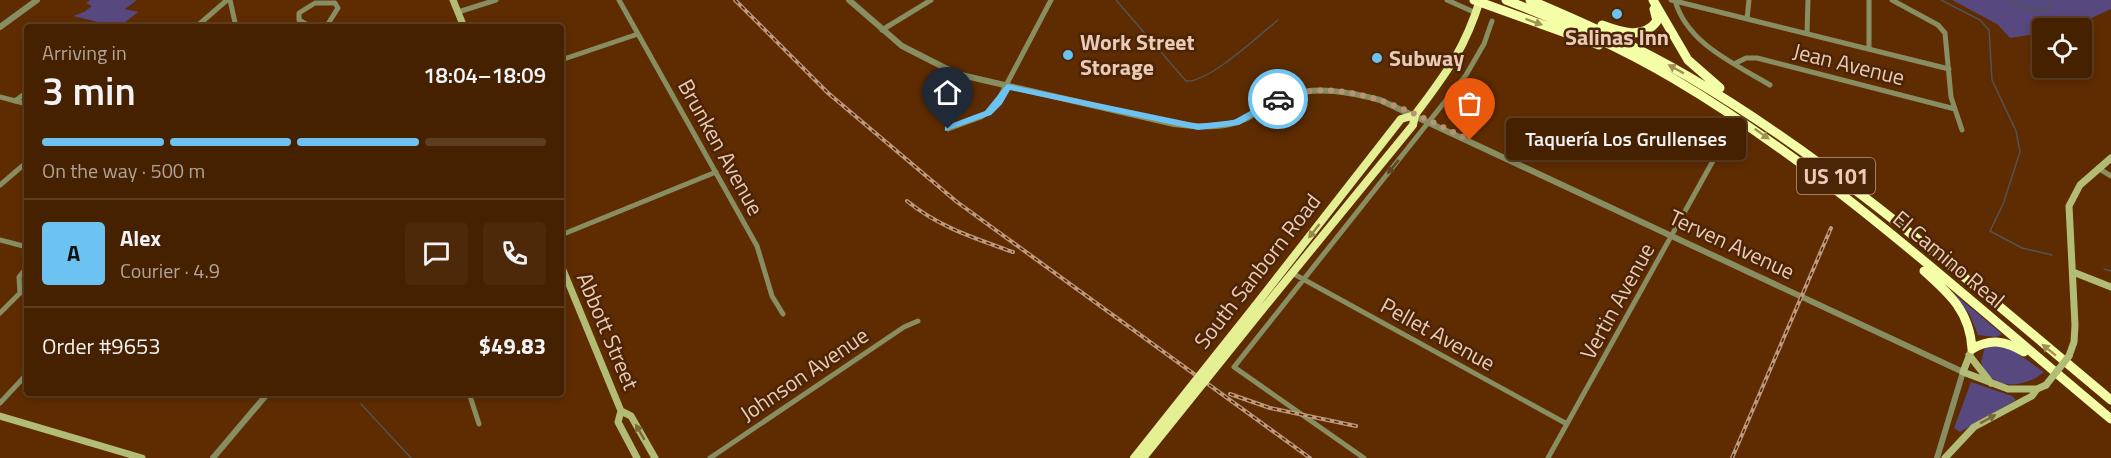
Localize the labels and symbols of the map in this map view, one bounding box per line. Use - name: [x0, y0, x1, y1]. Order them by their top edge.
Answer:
- marker: Salinas Inn: [1610, 7, 1624, 21]
- one-way arrow: [1525, 17, 1543, 27]
- place label: Salinas Inn: [1565, 20, 1669, 54]
- place label: Work Street Storage: [1080, 25, 1195, 84]
- street label: Jean Avenue: [1790, 34, 1908, 94]
- place label: Subway: [1389, 41, 1464, 75]
- marker: Work Street Storage: [1061, 48, 1075, 62]
- marker: Subway: [1370, 51, 1384, 65]
- one-way arrow: [1667, 64, 1684, 74]
- pin: [922, 67, 973, 129]
- courier: [1248, 69, 1308, 129]
- street label: Brunken Avenue: [669, 73, 773, 221]
- pin: [1444, 78, 1495, 140]
- callout: Taquería Los Grullenses: [1506, 119, 1746, 161]
- one-way arrow: [1753, 128, 1769, 140]
- road number: US 101: [1797, 158, 1875, 194]
- one-way arrow: [1387, 159, 1400, 175]
- street label: South Sanborn Road: [1185, 186, 1329, 356]
- street label: Terven Avenue: [1664, 200, 1800, 288]
- street label: El Camino Real: [1886, 202, 2012, 316]
- one-way arrow: [1308, 222, 1320, 238]
- street label: Vertin Avenue: [1571, 236, 1663, 366]
- street label: Abbott Street: [568, 267, 648, 395]
- street label: Pellet Avenue: [1374, 288, 1502, 380]
- street label: Johnson Avenue: [733, 318, 875, 430]
- one-way arrow: [2042, 344, 2057, 356]
- one-way arrow: [1979, 414, 1996, 424]
- one-way arrow: [635, 424, 646, 440]

